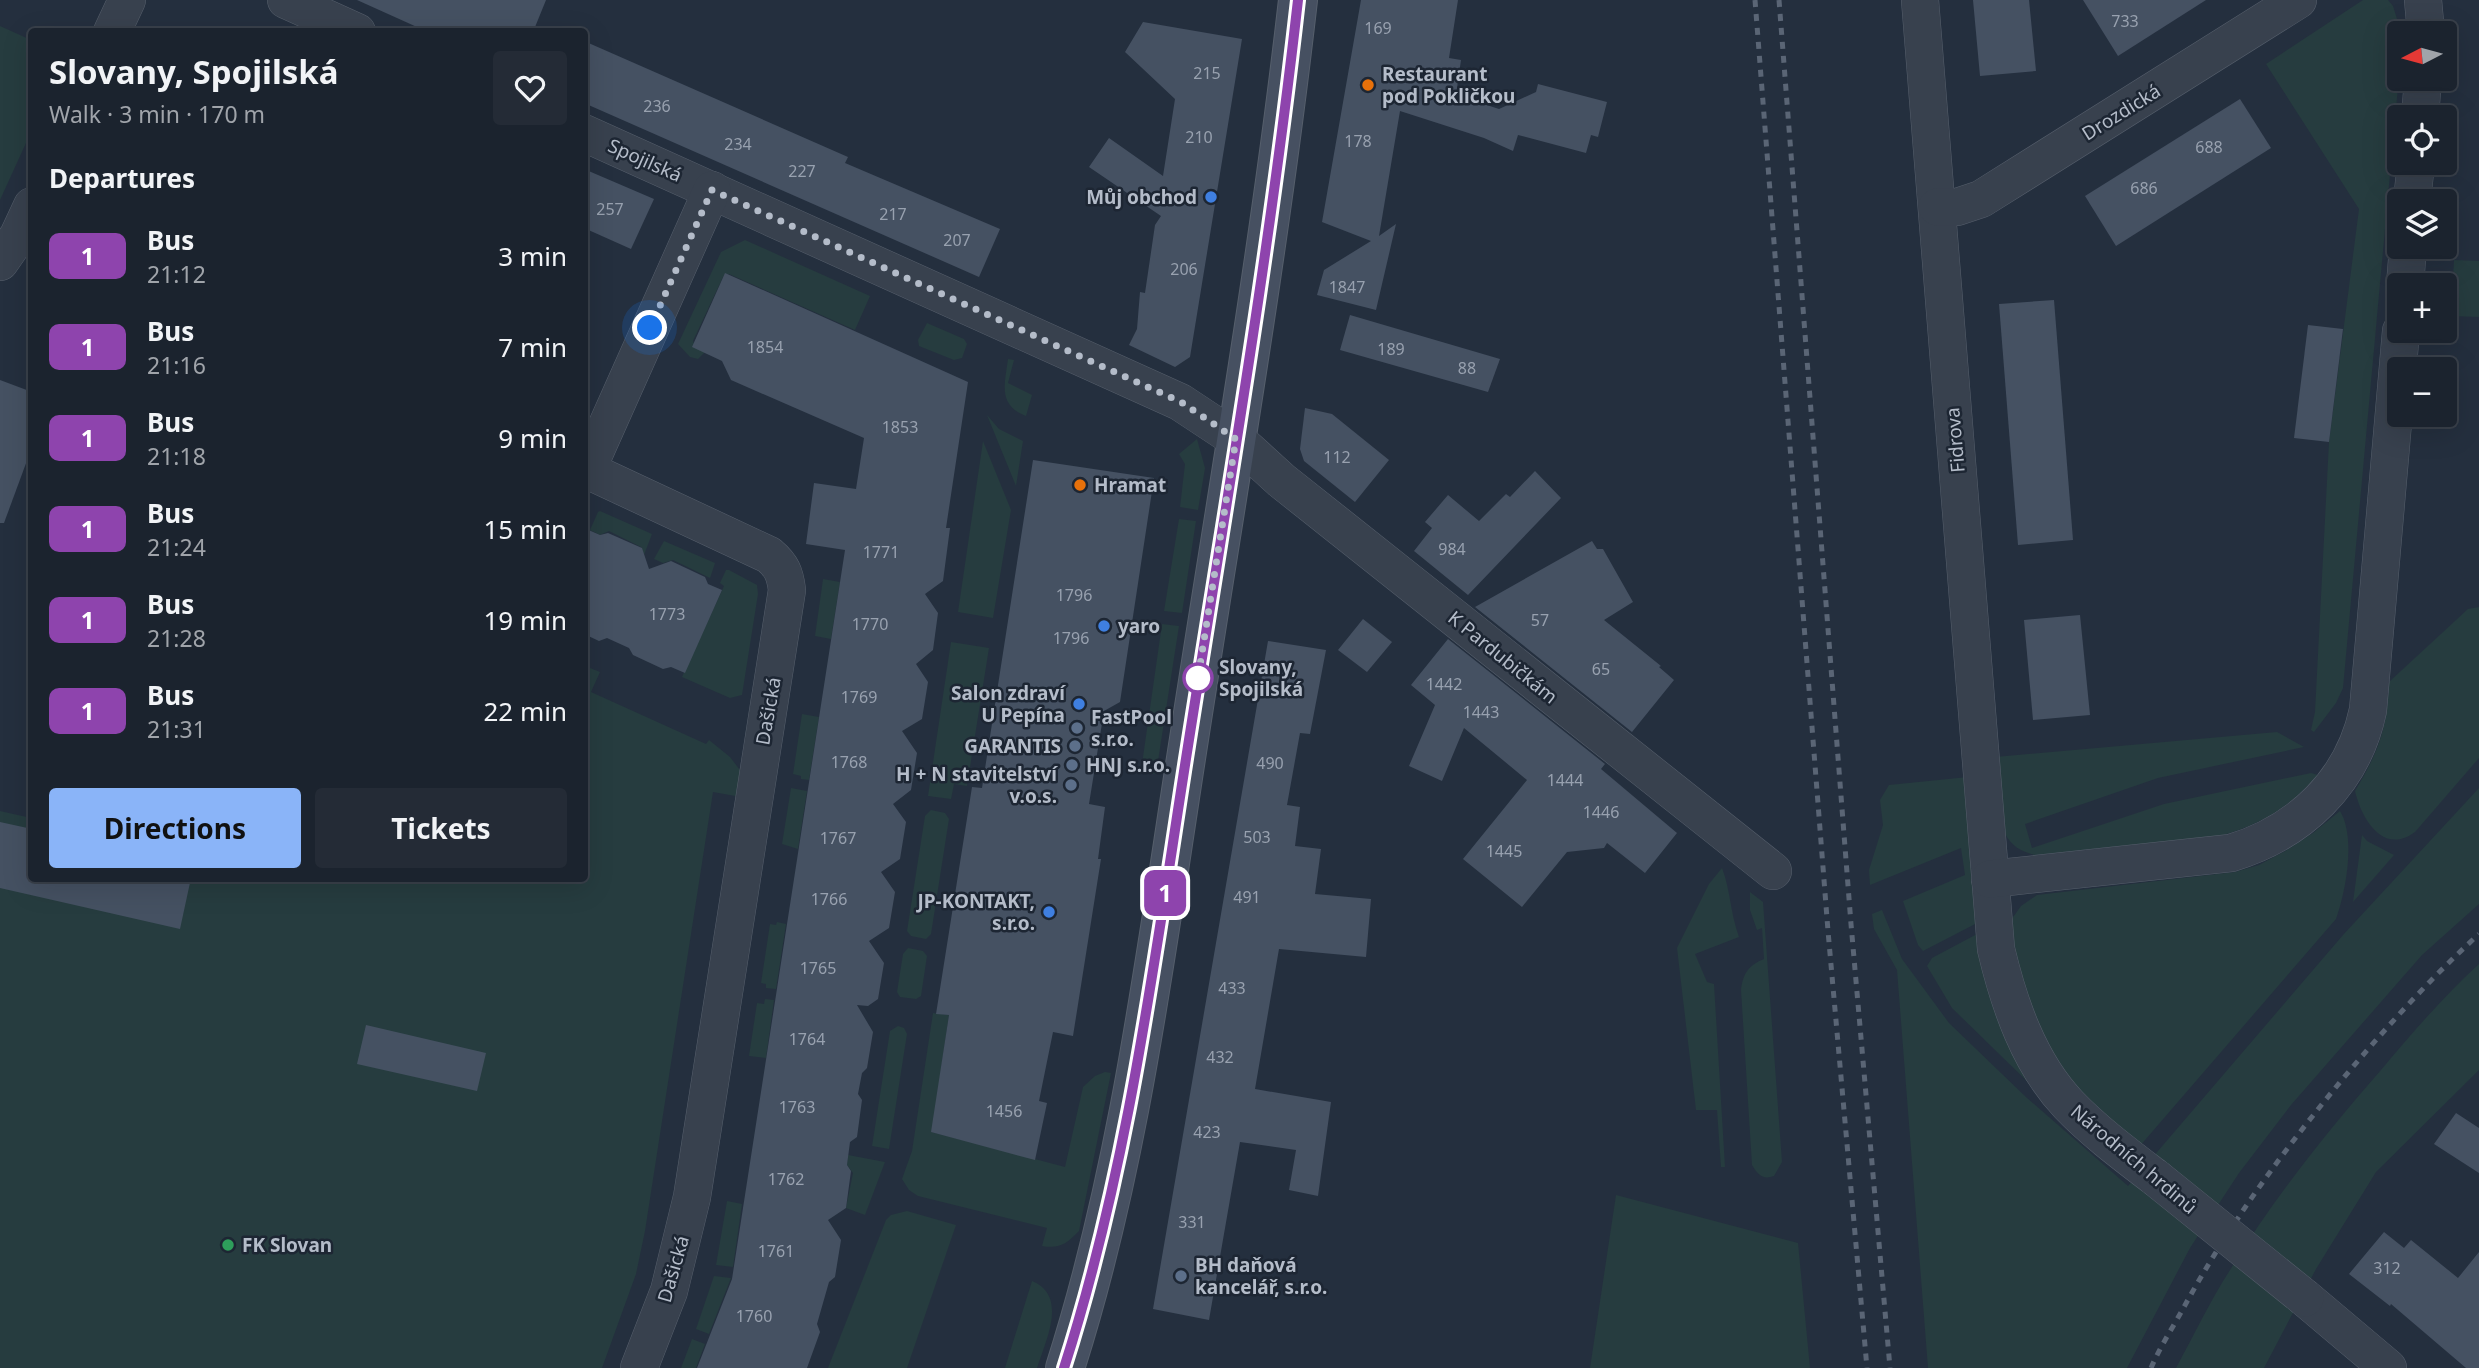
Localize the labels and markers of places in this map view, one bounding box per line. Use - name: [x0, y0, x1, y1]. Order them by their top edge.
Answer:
- place label: Restaurant pod Pokličkou: [1382, 61, 1515, 109]
- marker: Restaurant pod Pokličkou: [1360, 77, 1376, 93]
- place label: Můj obchod: [1086, 184, 1197, 210]
- marker: Můj obchod: [1203, 189, 1219, 205]
- place label: Hramat: [1094, 472, 1166, 498]
- marker: Hramat: [1072, 477, 1088, 493]
- place label: yaro: [1118, 613, 1160, 639]
- marker: yaro: [1096, 618, 1112, 634]
- place label: Slovany, Spojilská: [1219, 654, 1303, 702]
- marker: Slovany, Spojilská: [1183, 663, 1213, 693]
- place label: Salon zdraví U Pepína: [951, 680, 1066, 728]
- marker: Salon zdraví U Pepína: [1071, 696, 1087, 712]
- place label: FastPool s.r.o.: [1091, 704, 1172, 752]
- marker: FastPool s.r.o.: [1069, 720, 1085, 736]
- place label: GARANTIS: [964, 733, 1061, 759]
- marker: GARANTIS: [1067, 738, 1083, 754]
- place label: HNJ s.r.o.: [1086, 752, 1170, 778]
- marker: HNJ s.r.o.: [1064, 757, 1080, 773]
- place label: H + N stavitelství v.o.s.: [896, 761, 1058, 809]
- marker: H + N stavitelství v.o.s.: [1063, 777, 1079, 793]
- place label: JP-KONTAKT, s.r.o.: [915, 888, 1035, 936]
- marker: JP-KONTAKT, s.r.o.: [1041, 904, 1057, 920]
- place label: FK Slovan: [242, 1232, 332, 1258]
- marker: FK Slovan: [220, 1237, 236, 1253]
- place label: BH daňová kancelář, s.r.o.: [1195, 1252, 1327, 1300]
- marker: BH daňová kancelář, s.r.o.: [1173, 1268, 1189, 1284]

